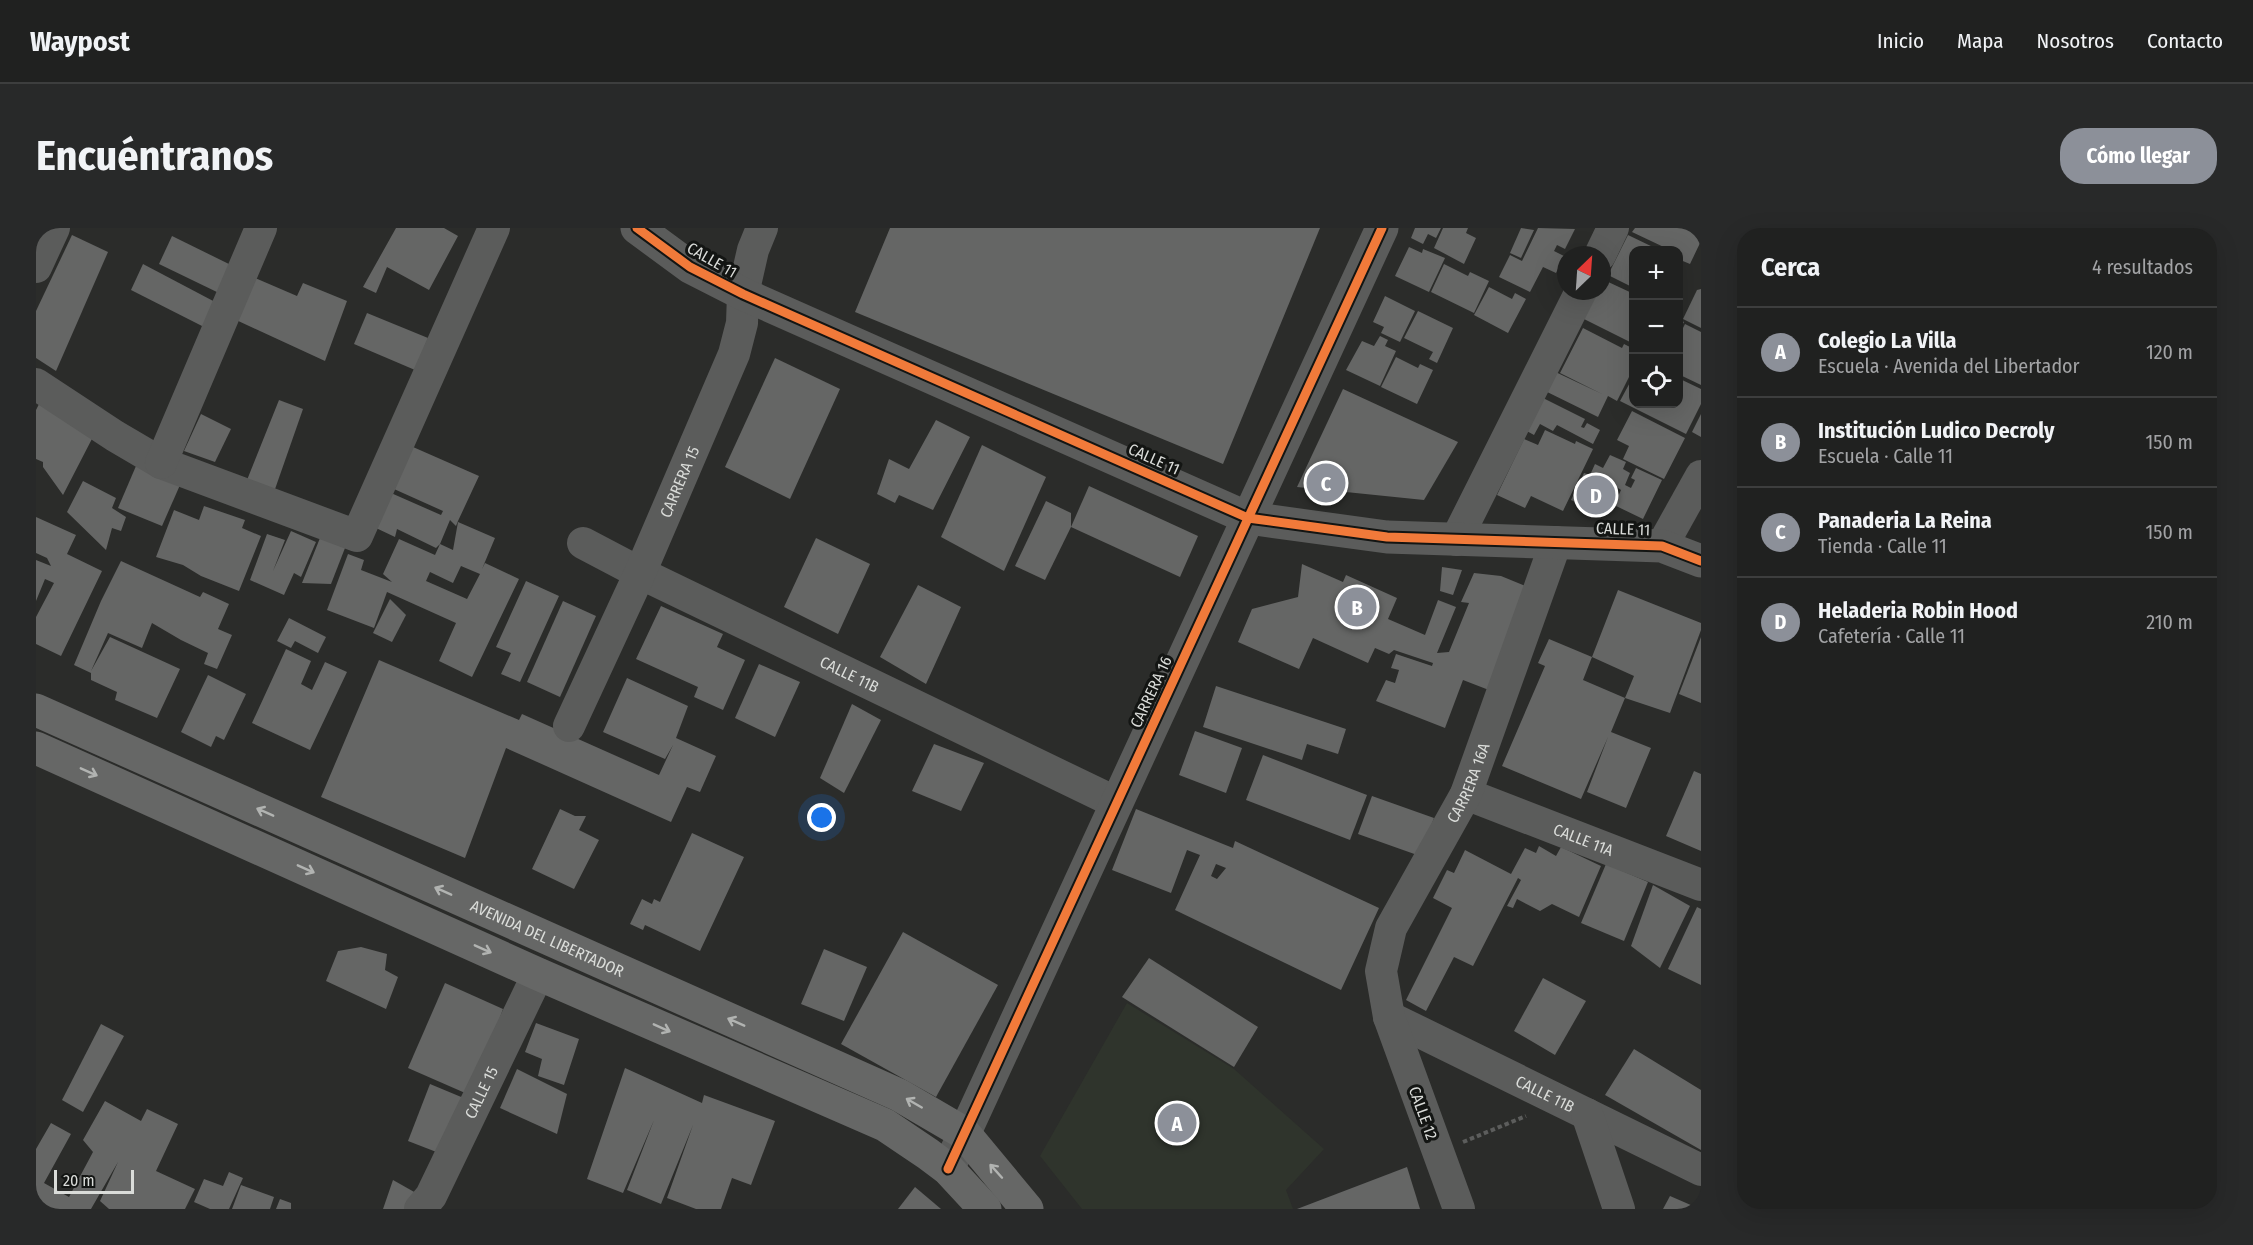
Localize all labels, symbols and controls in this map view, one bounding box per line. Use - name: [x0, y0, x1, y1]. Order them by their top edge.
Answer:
- text: Waypost: [30, 25, 130, 58]
- text: Inicio: [1877, 28, 1924, 54]
- text: Mapa: [1957, 28, 2004, 54]
- text: Nosotros: [2037, 28, 2114, 54]
- text: Contacto: [2147, 28, 2223, 54]
- button: Cómo llegar: [2060, 128, 2217, 184]
- text: Encuéntranos: [36, 131, 273, 181]
- street label: CALLE 11: [684, 238, 740, 282]
- north arrow: [1557, 246, 1611, 300]
- map controls: [1629, 246, 1683, 408]
- button: +: [1629, 246, 1683, 300]
- text: Cerca: [1761, 252, 1820, 283]
- text: 4 resultados: [2092, 255, 2193, 279]
- button: −: [1629, 300, 1683, 354]
- text: Colegio La Villa: [1818, 327, 1957, 354]
- text: A: [1775, 340, 1786, 364]
- text: 120 m: [2146, 340, 2193, 364]
- button: locate: [1629, 354, 1683, 408]
- text: Escuela · Avenida del Libertador: [1818, 354, 2080, 378]
- text: Institución Ludico Decroly: [1818, 417, 2055, 444]
- text: B: [1775, 430, 1786, 454]
- text: 150 m: [2146, 430, 2193, 454]
- street label: CALLE 11: [1125, 439, 1183, 479]
- street label: CARRERA 15: [655, 443, 703, 520]
- text: Escuela · Calle 11: [1818, 444, 1953, 468]
- pin: C: [1306, 460, 1346, 506]
- pin: D: [1576, 472, 1616, 518]
- text: Panaderia La Reina: [1818, 507, 1992, 534]
- street label: CALLE 11: [1596, 519, 1650, 539]
- text: C: [1775, 520, 1786, 544]
- text: 150 m: [2146, 520, 2193, 544]
- text: Tienda · Calle 11: [1818, 534, 1947, 558]
- pin: B: [1338, 584, 1376, 629]
- text: Heladeria Robin Hood: [1818, 597, 2018, 624]
- text: D: [1775, 610, 1786, 634]
- text: 210 m: [2146, 610, 2193, 634]
- text: Cafetería · Calle 11: [1818, 624, 1965, 648]
- street label: CALLE 11B: [817, 652, 882, 696]
- street label: CARRERA 16: [1126, 653, 1176, 731]
- street label: CARRERA 16A: [1442, 740, 1493, 826]
- one-way arrow: [80, 767, 98, 778]
- your location: [807, 803, 836, 832]
- one-way arrow: [257, 806, 275, 817]
- street label: CALLE 11A: [1551, 819, 1617, 860]
- one-way arrow: [296, 864, 314, 875]
- one-way arrow: [435, 885, 453, 897]
- street label: AVENIDA DEL LIBERTADOR: [468, 896, 627, 981]
- one-way arrow: [474, 944, 492, 955]
- one-way arrow: [728, 1016, 746, 1027]
- one-way arrow: [652, 1022, 670, 1034]
- street label: CALLE 15: [460, 1063, 502, 1122]
- street label: CALLE 11B: [1513, 1071, 1578, 1116]
- street label: CALLE 12: [1405, 1084, 1441, 1142]
- one-way arrow: [906, 1097, 923, 1109]
- pin: A: [1158, 1100, 1196, 1146]
- one-way arrow: [989, 1164, 1003, 1179]
- scale bar: [54, 1167, 134, 1194]
- text: 20 m: [63, 1171, 94, 1190]

